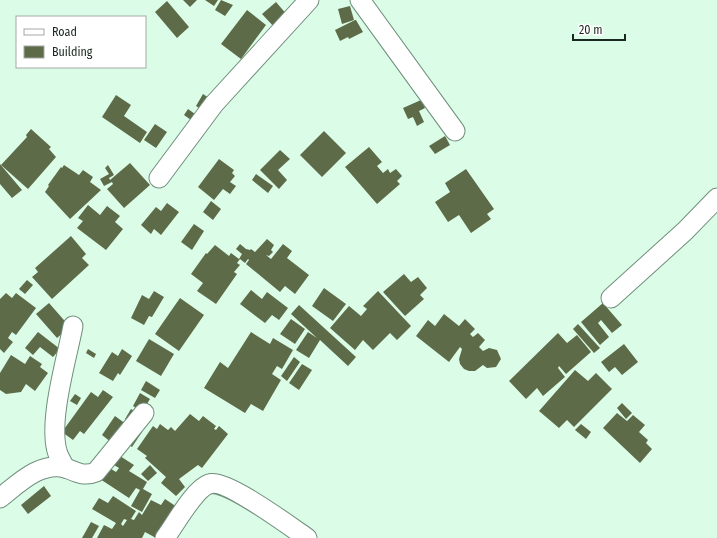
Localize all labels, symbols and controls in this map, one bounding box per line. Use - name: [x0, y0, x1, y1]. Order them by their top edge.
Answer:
- legend: [16, 16, 146, 68]
- scale bar: [573, 16, 625, 42]
- text: 20 m: [579, 23, 603, 37]
- text: Road: [52, 25, 77, 39]
- text: Building: [52, 45, 93, 59]

